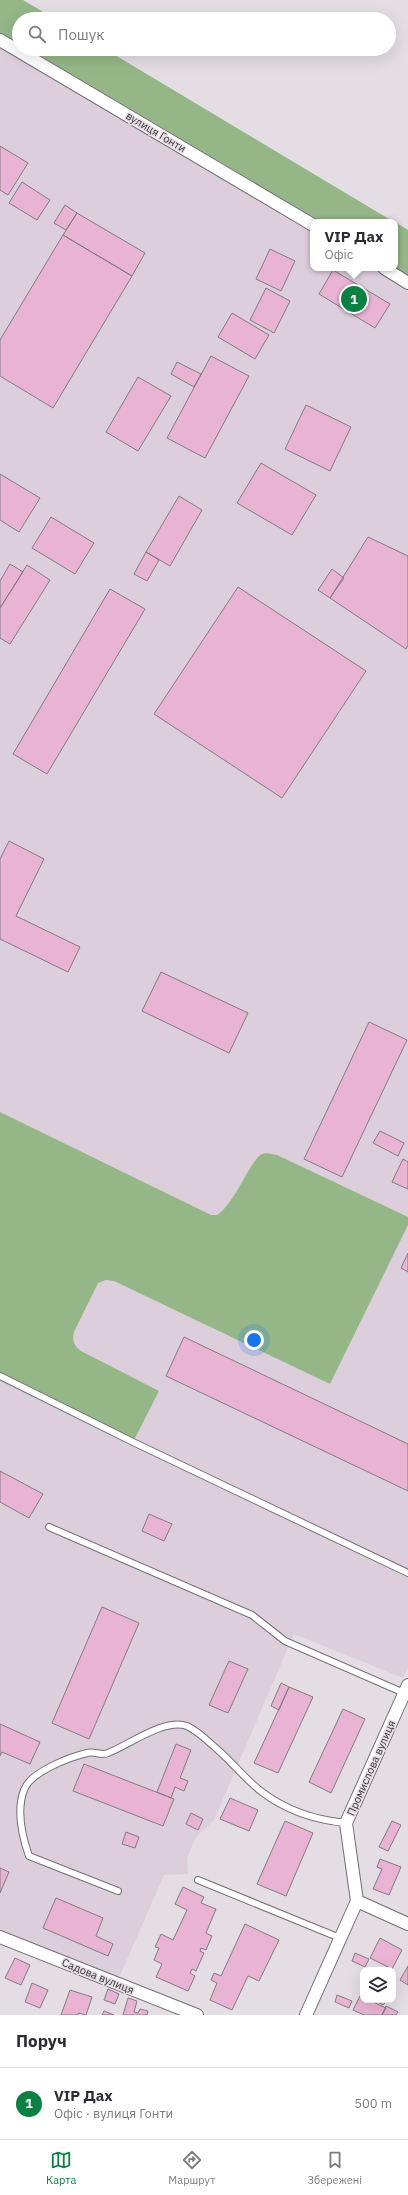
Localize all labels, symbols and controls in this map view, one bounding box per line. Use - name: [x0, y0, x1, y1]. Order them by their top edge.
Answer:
- search box: [12, 12, 396, 56]
- icon: search: [26, 23, 48, 45]
- text: Пошук: [58, 25, 105, 44]
- street label: вулиця Гонти: [123, 109, 189, 155]
- popup: [310, 219, 398, 271]
- text: VIP Дах: [325, 227, 383, 246]
- text: Офіс: [325, 246, 353, 263]
- pin: 1: [341, 284, 367, 314]
- your location: [244, 1330, 264, 1350]
- street label: Промислова вулиця: [344, 1718, 398, 1818]
- street label: Садова вулиця: [60, 1955, 136, 1997]
- map controls: [360, 1967, 396, 2003]
- button: layers: [360, 1967, 396, 2003]
- text: Поруч: [16, 2030, 67, 2052]
- text: VIP Дах: [54, 2086, 113, 2105]
- text: 1: [25, 2095, 33, 2112]
- text: 500 m: [354, 2095, 392, 2112]
- text: Офіс · вулиця Гонти: [54, 2105, 173, 2122]
- tab: Карта: [46, 2149, 76, 2187]
- tab: Маршрут: [168, 2149, 215, 2187]
- tab: Збережені: [307, 2149, 362, 2187]

